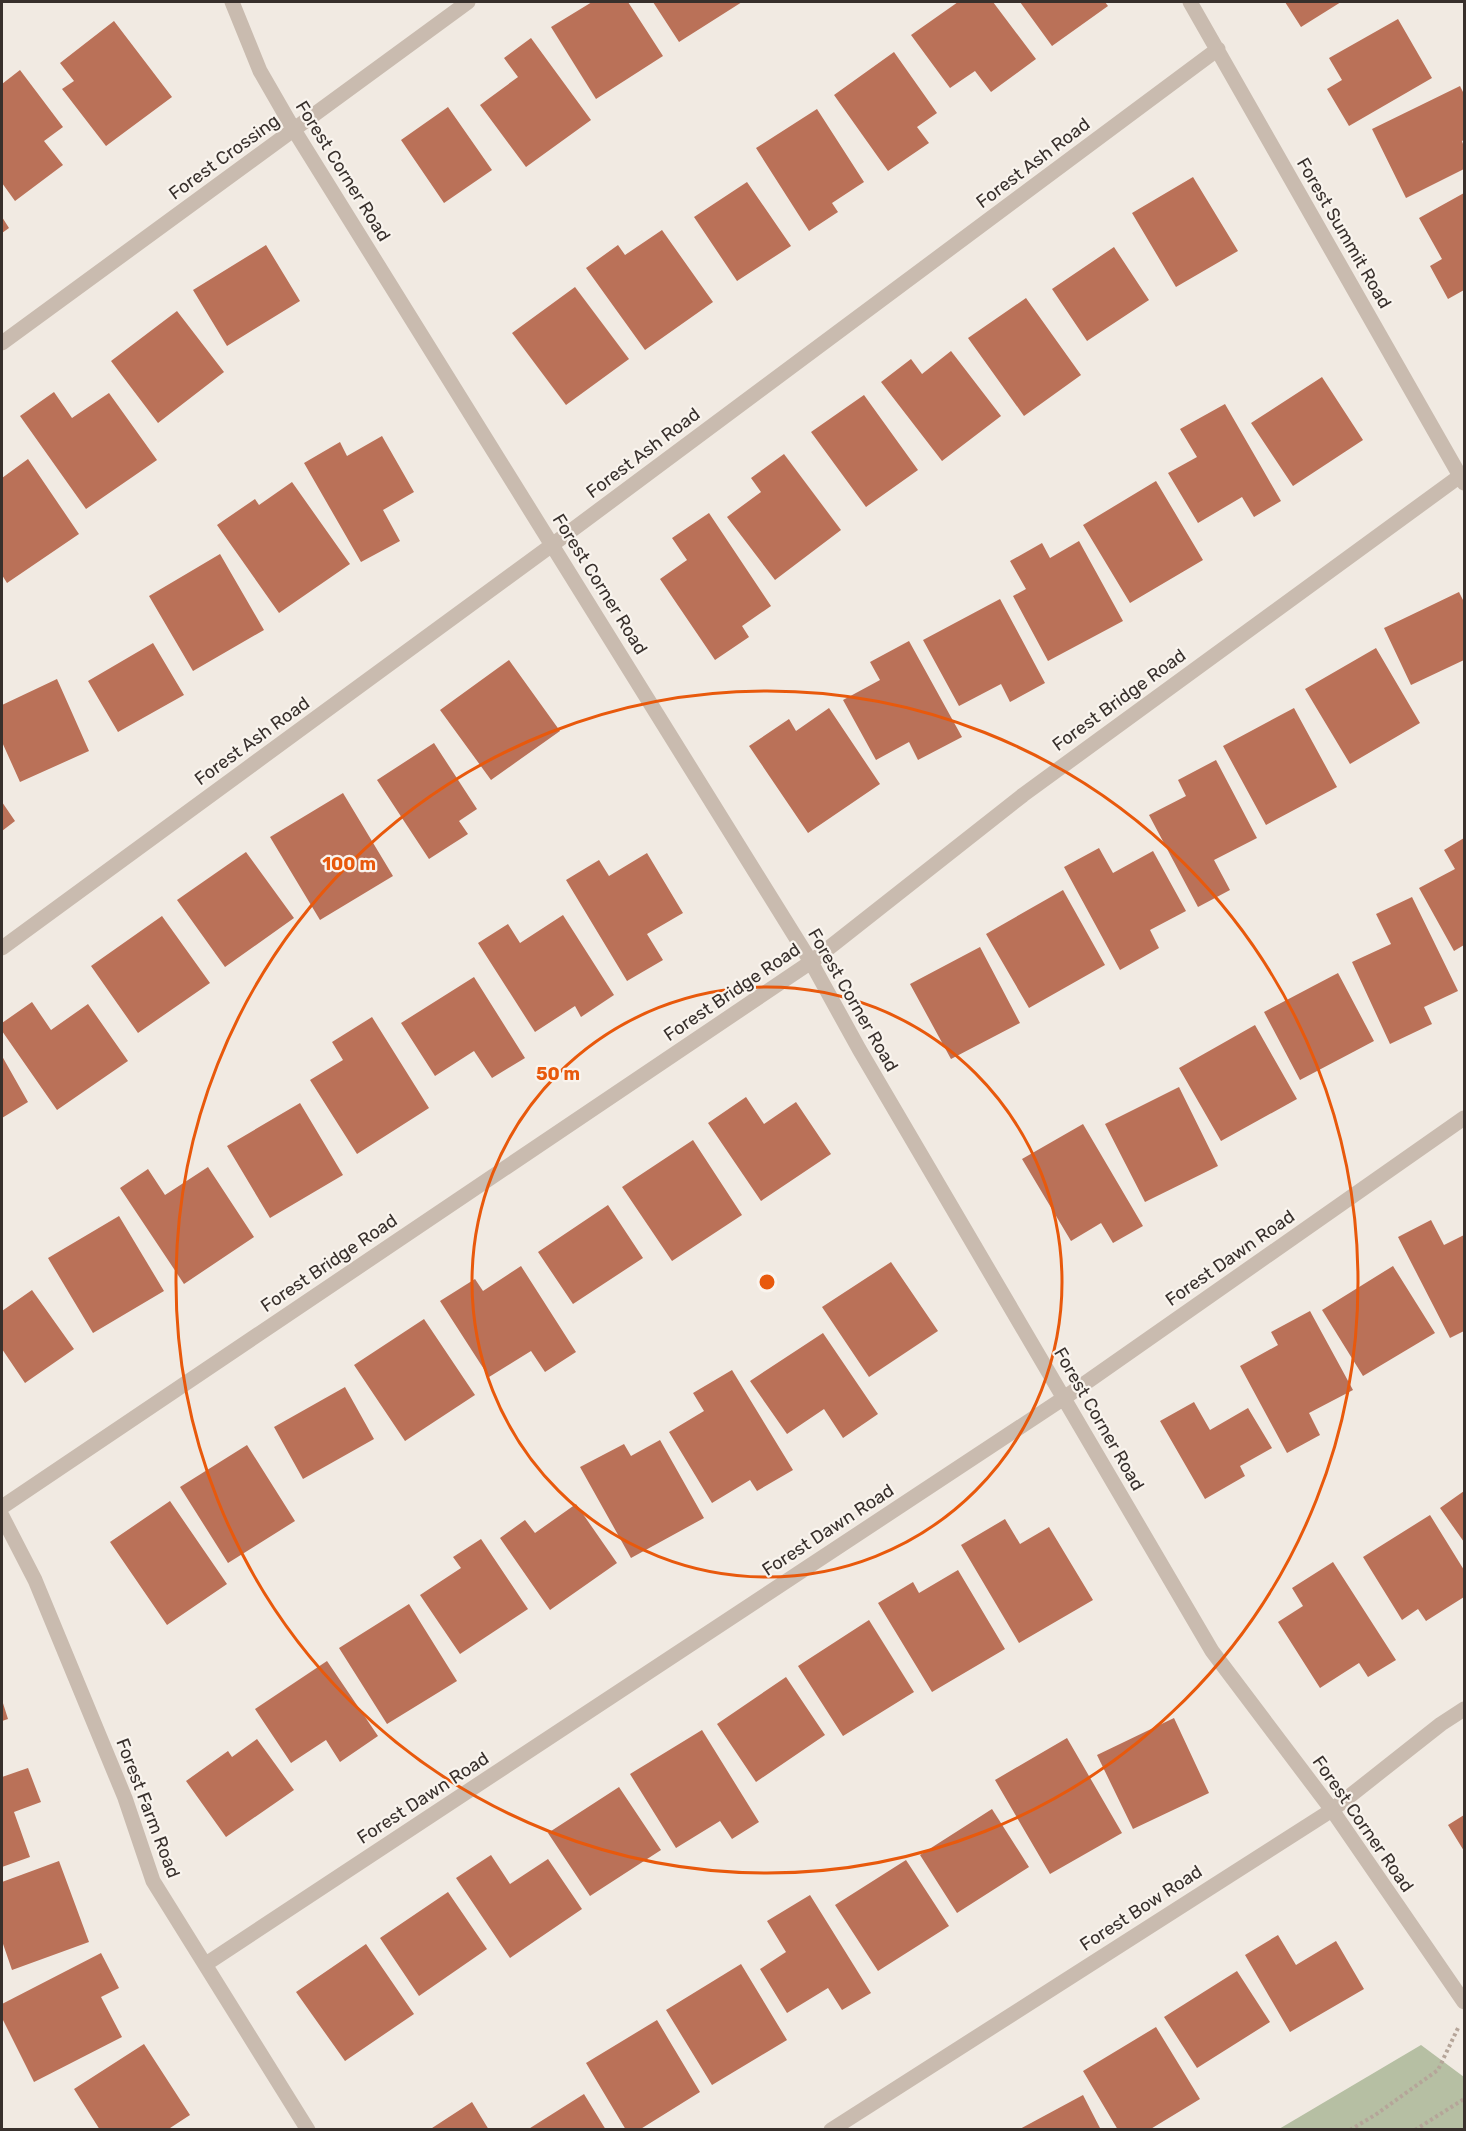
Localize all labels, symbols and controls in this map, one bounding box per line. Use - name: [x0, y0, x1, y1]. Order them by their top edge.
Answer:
- street label: Forest Corner Road: [291, 97, 395, 245]
- street label: Forest Crossing: [164, 109, 284, 205]
- street label: Forest Ash Road: [972, 113, 1094, 213]
- street label: Forest Summit Road: [1292, 154, 1396, 312]
- street label: Forest Ash Road: [582, 403, 704, 503]
- street label: Forest Corner Road: [548, 510, 652, 658]
- street label: Forest Bridge Road: [1048, 644, 1190, 756]
- street label: Forest Ash Road: [190, 692, 314, 790]
- text: 100 m: [322, 853, 376, 875]
- street label: Forest Corner Road: [803, 925, 903, 1075]
- street label: Forest Bridge Road: [660, 938, 804, 1046]
- text: 50 m: [536, 1063, 580, 1085]
- street label: Forest Dawn Road: [1161, 1205, 1299, 1311]
- street label: Forest Bridge Road: [257, 1209, 401, 1317]
- centre of rings: [757, 1272, 777, 1292]
- street label: Forest Corner Road: [1049, 1344, 1149, 1494]
- street label: Forest Dawn Road: [758, 1479, 898, 1581]
- street label: Forest Farm Road: [111, 1735, 185, 1881]
- street label: Forest Dawn Road: [353, 1747, 493, 1849]
- street label: Forest Corner Road: [1308, 1751, 1418, 1897]
- street label: Forest Bow Road: [1076, 1860, 1206, 1956]

